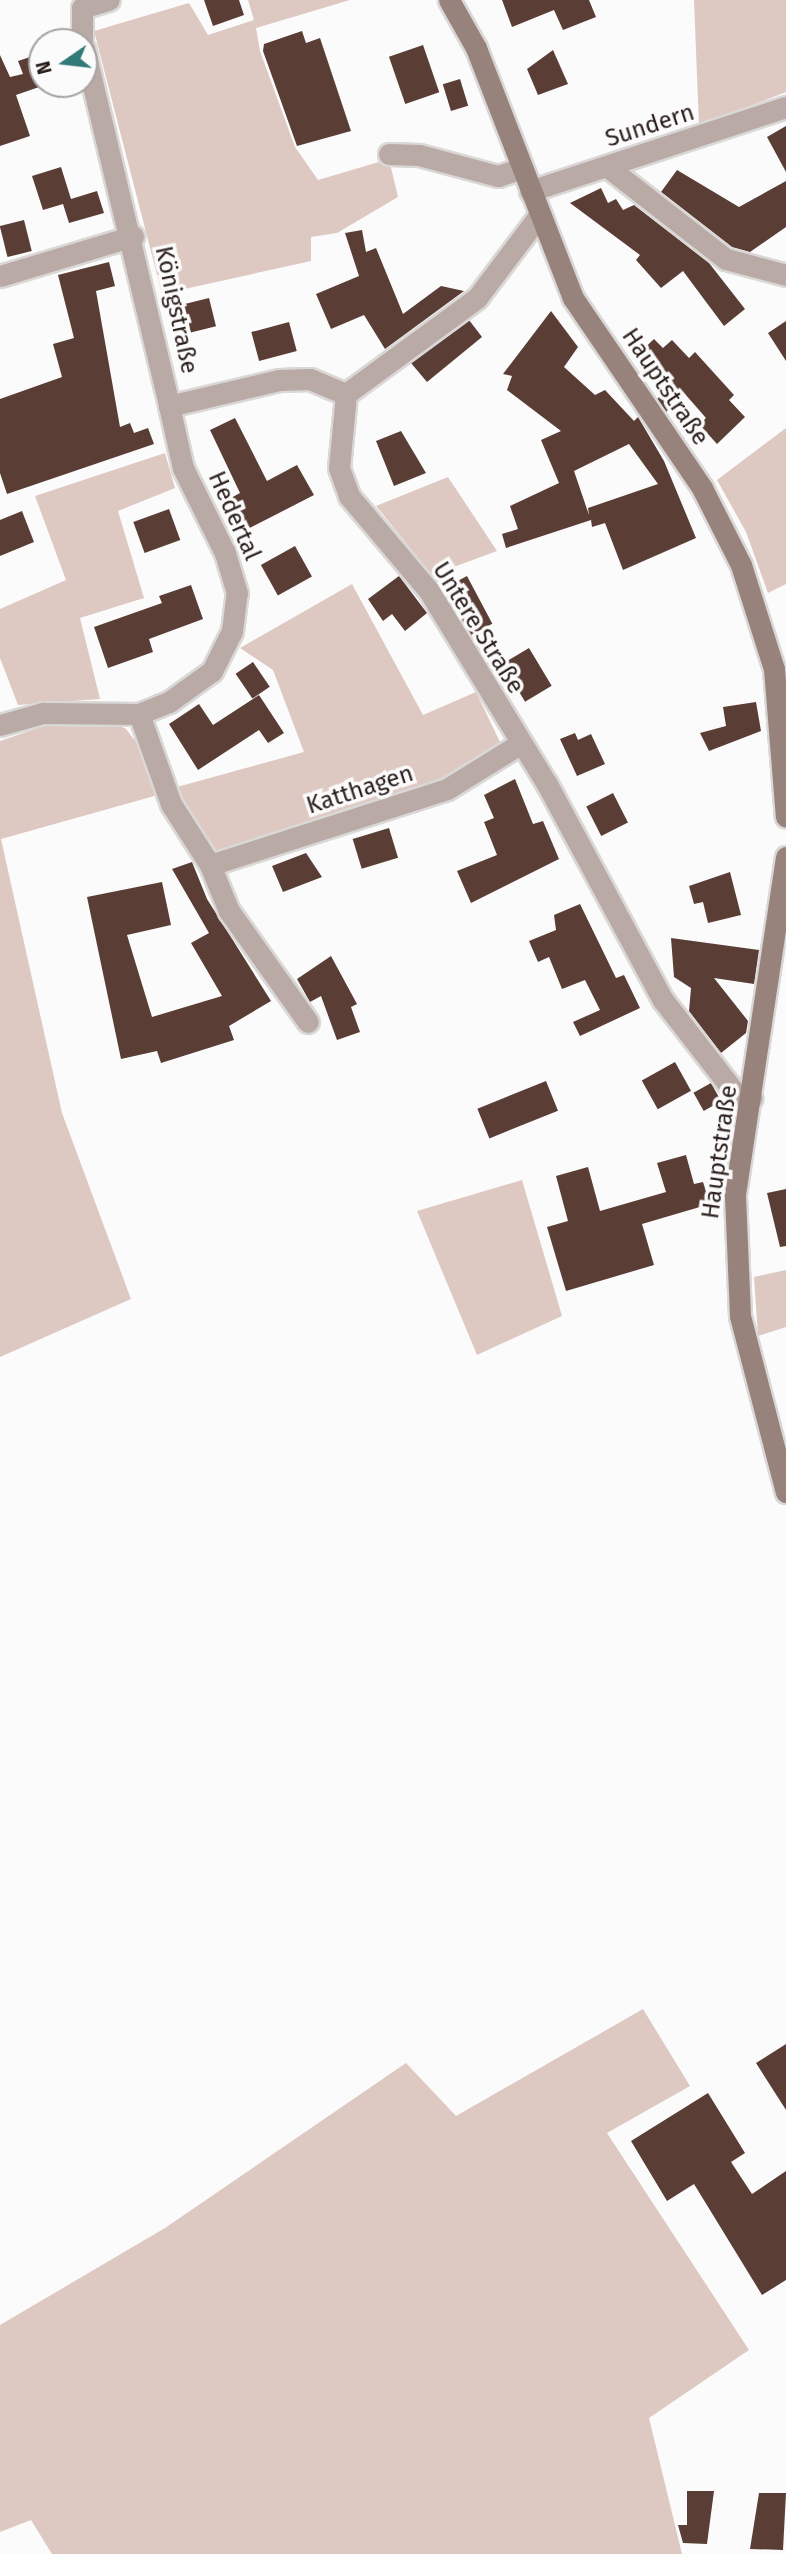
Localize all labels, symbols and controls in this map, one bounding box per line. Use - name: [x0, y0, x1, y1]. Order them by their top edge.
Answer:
- north arrow: [28, 28, 98, 98]
- text: N: [31, 59, 57, 77]
- street label: Sundern: [602, 98, 698, 154]
- street label: Königstraße: [148, 244, 204, 376]
- street label: Hauptstraße: [615, 323, 715, 451]
- street label: Hedertal: [202, 467, 266, 565]
- street label: Untere Straße: [426, 557, 530, 699]
- street label: Katthagen: [303, 759, 417, 821]
- street label: Hauptstraße: [696, 1083, 744, 1221]

